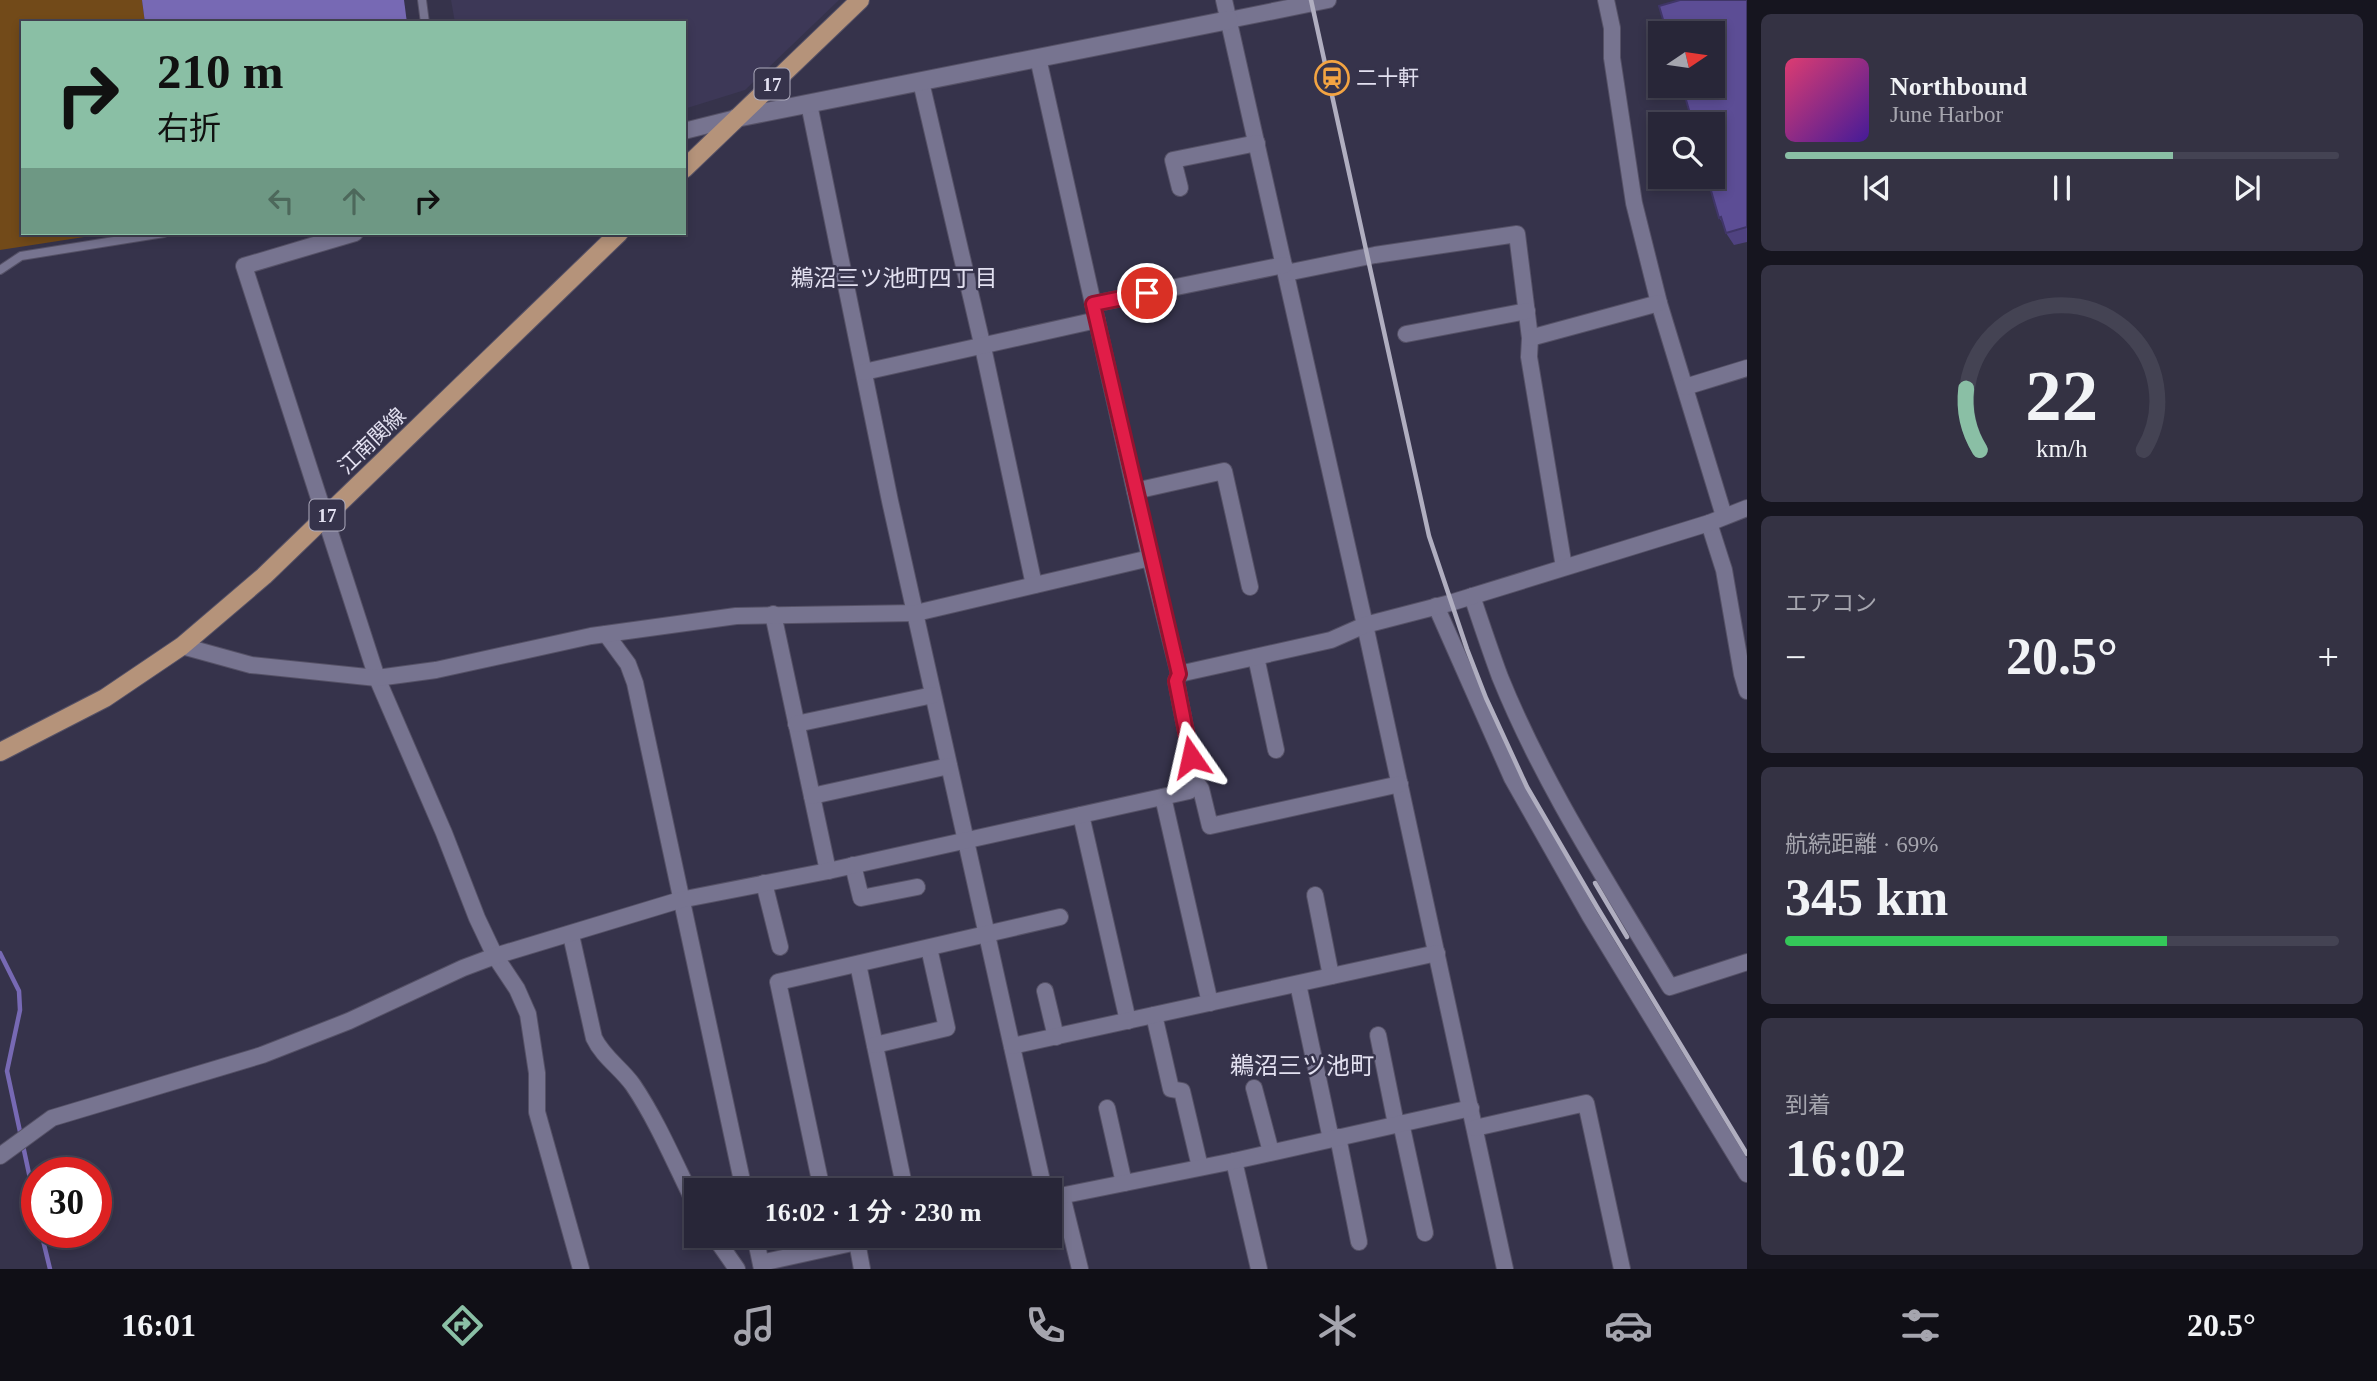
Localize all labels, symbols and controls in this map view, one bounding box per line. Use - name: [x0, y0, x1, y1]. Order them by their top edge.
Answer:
- north arrow: [1648, 21, 1726, 98]
- map controls: [1648, 21, 1725, 189]
- text: 210 m: [157, 44, 284, 99]
- icon: right: [42, 49, 133, 140]
- station icon: 二十軒: [1313, 59, 1351, 97]
- place label: 二十軒: [1356, 66, 1419, 90]
- road number: 17: [754, 68, 790, 100]
- text: Northbound: [1890, 72, 2027, 101]
- text: June Harbor: [1890, 102, 2003, 127]
- text: 右折: [157, 110, 221, 146]
- button: search: [1648, 112, 1725, 189]
- icon: previous: [1858, 169, 1896, 207]
- icon: pause: [2043, 169, 2081, 207]
- icon: next: [2228, 169, 2266, 207]
- icon: left: [262, 182, 300, 220]
- icon: ahead: [335, 182, 373, 220]
- icon: right: [408, 182, 446, 220]
- pin: [1117, 263, 1177, 323]
- district label: 鵜沼三ツ池町四丁目: [791, 266, 998, 291]
- icon: arrive: [1128, 274, 1166, 312]
- text: 22: [2026, 355, 2098, 436]
- street label: 江南関線: [333, 403, 411, 479]
- text: km/h: [2036, 434, 2088, 461]
- road number: 17: [310, 500, 344, 530]
- text: エアコン: [1785, 591, 1877, 616]
- text: 20.5°: [2006, 628, 2118, 685]
- text: −: [1785, 636, 1806, 678]
- text: +: [2318, 636, 2339, 678]
- position arrow: [1154, 720, 1228, 794]
- text: 航続距離 · 69%: [1785, 832, 1938, 857]
- text: 345 km: [1785, 869, 1948, 926]
- district label: 鵜沼三ツ池町: [1230, 1053, 1374, 1079]
- text: 到着: [1785, 1093, 1831, 1118]
- text: 16:02: [1785, 1130, 1906, 1187]
- speed limit sign: 30: [21, 1157, 112, 1248]
- text: 16:02 · 1 分 · 230 m: [765, 1198, 981, 1227]
- icon: directions: [438, 1301, 487, 1350]
- icon: music: [730, 1301, 779, 1350]
- icon: phone: [1021, 1301, 1070, 1350]
- icon: climate: [1313, 1301, 1362, 1350]
- icon: car: [1604, 1301, 1653, 1350]
- icon: filters: [1896, 1301, 1945, 1350]
- text: 16:01: [121, 1307, 196, 1343]
- text: 20.5°: [2187, 1307, 2256, 1343]

